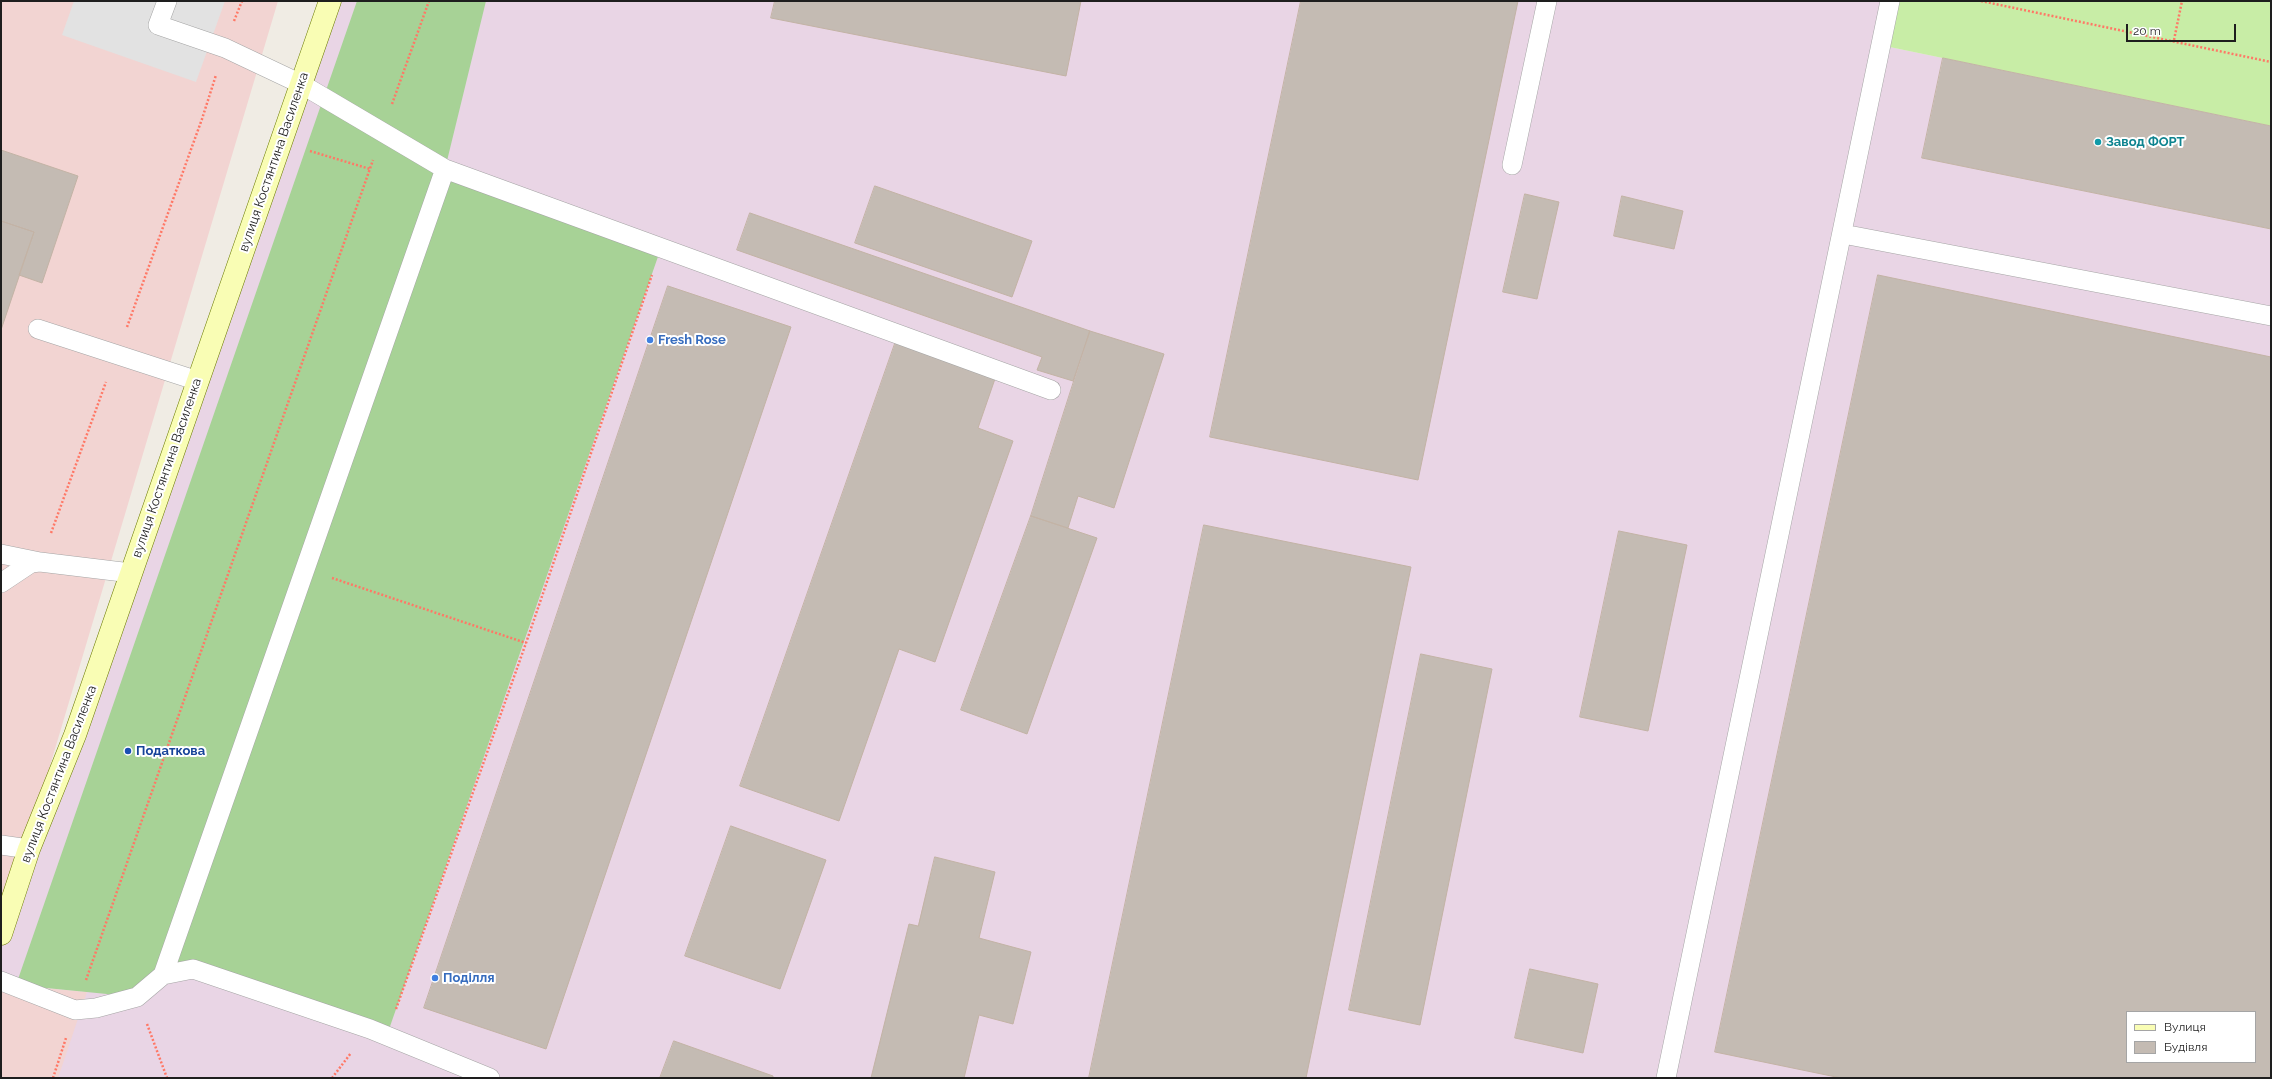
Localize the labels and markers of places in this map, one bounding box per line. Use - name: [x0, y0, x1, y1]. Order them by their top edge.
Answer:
- place label: Завод ФОРТ: [2106, 134, 2185, 150]
- marker: Завод ФОРТ: [2093, 137, 2103, 147]
- place label: Fresh Rose: [658, 332, 726, 348]
- marker: Fresh Rose: [645, 335, 655, 345]
- place label: Податкова: [136, 743, 205, 759]
- marker: Податкова: [123, 746, 133, 756]
- place label: Поділля: [443, 970, 495, 986]
- marker: Поділля: [430, 973, 440, 983]

